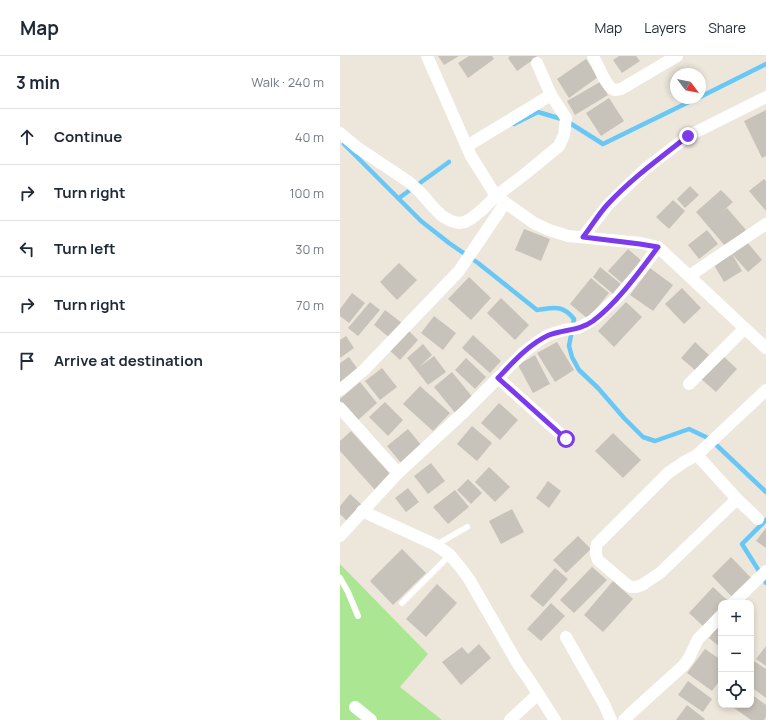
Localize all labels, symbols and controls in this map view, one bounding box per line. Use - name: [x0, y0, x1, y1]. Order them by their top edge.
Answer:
- text: Map: [20, 15, 59, 41]
- text: Map: [594, 18, 622, 37]
- text: Layers: [644, 18, 686, 37]
- text: Share: [708, 18, 746, 37]
- north arrow: [670, 68, 706, 104]
- text: 3 min: [16, 71, 60, 94]
- text: Walk · 240 m: [251, 73, 324, 91]
- icon: ahead: [16, 126, 38, 148]
- text: Continue: [54, 126, 122, 147]
- route end: [679, 127, 697, 145]
- text: 40 m: [295, 128, 324, 146]
- icon: right: [16, 182, 38, 204]
- text: Turn right: [54, 182, 125, 203]
- text: 100 m: [289, 184, 324, 202]
- icon: left: [16, 238, 38, 260]
- text: Turn left: [54, 238, 116, 259]
- text: 30 m: [295, 240, 324, 258]
- icon: right: [16, 294, 38, 316]
- text: Turn right: [54, 294, 125, 315]
- text: 70 m: [296, 296, 324, 314]
- icon: arrive: [16, 350, 38, 372]
- text: Arrive at destination: [54, 350, 203, 371]
- route start: [557, 430, 575, 448]
- map controls: [718, 600, 754, 708]
- button: +: [718, 600, 754, 636]
- button: −: [718, 636, 754, 672]
- button: locate: [718, 672, 754, 708]

